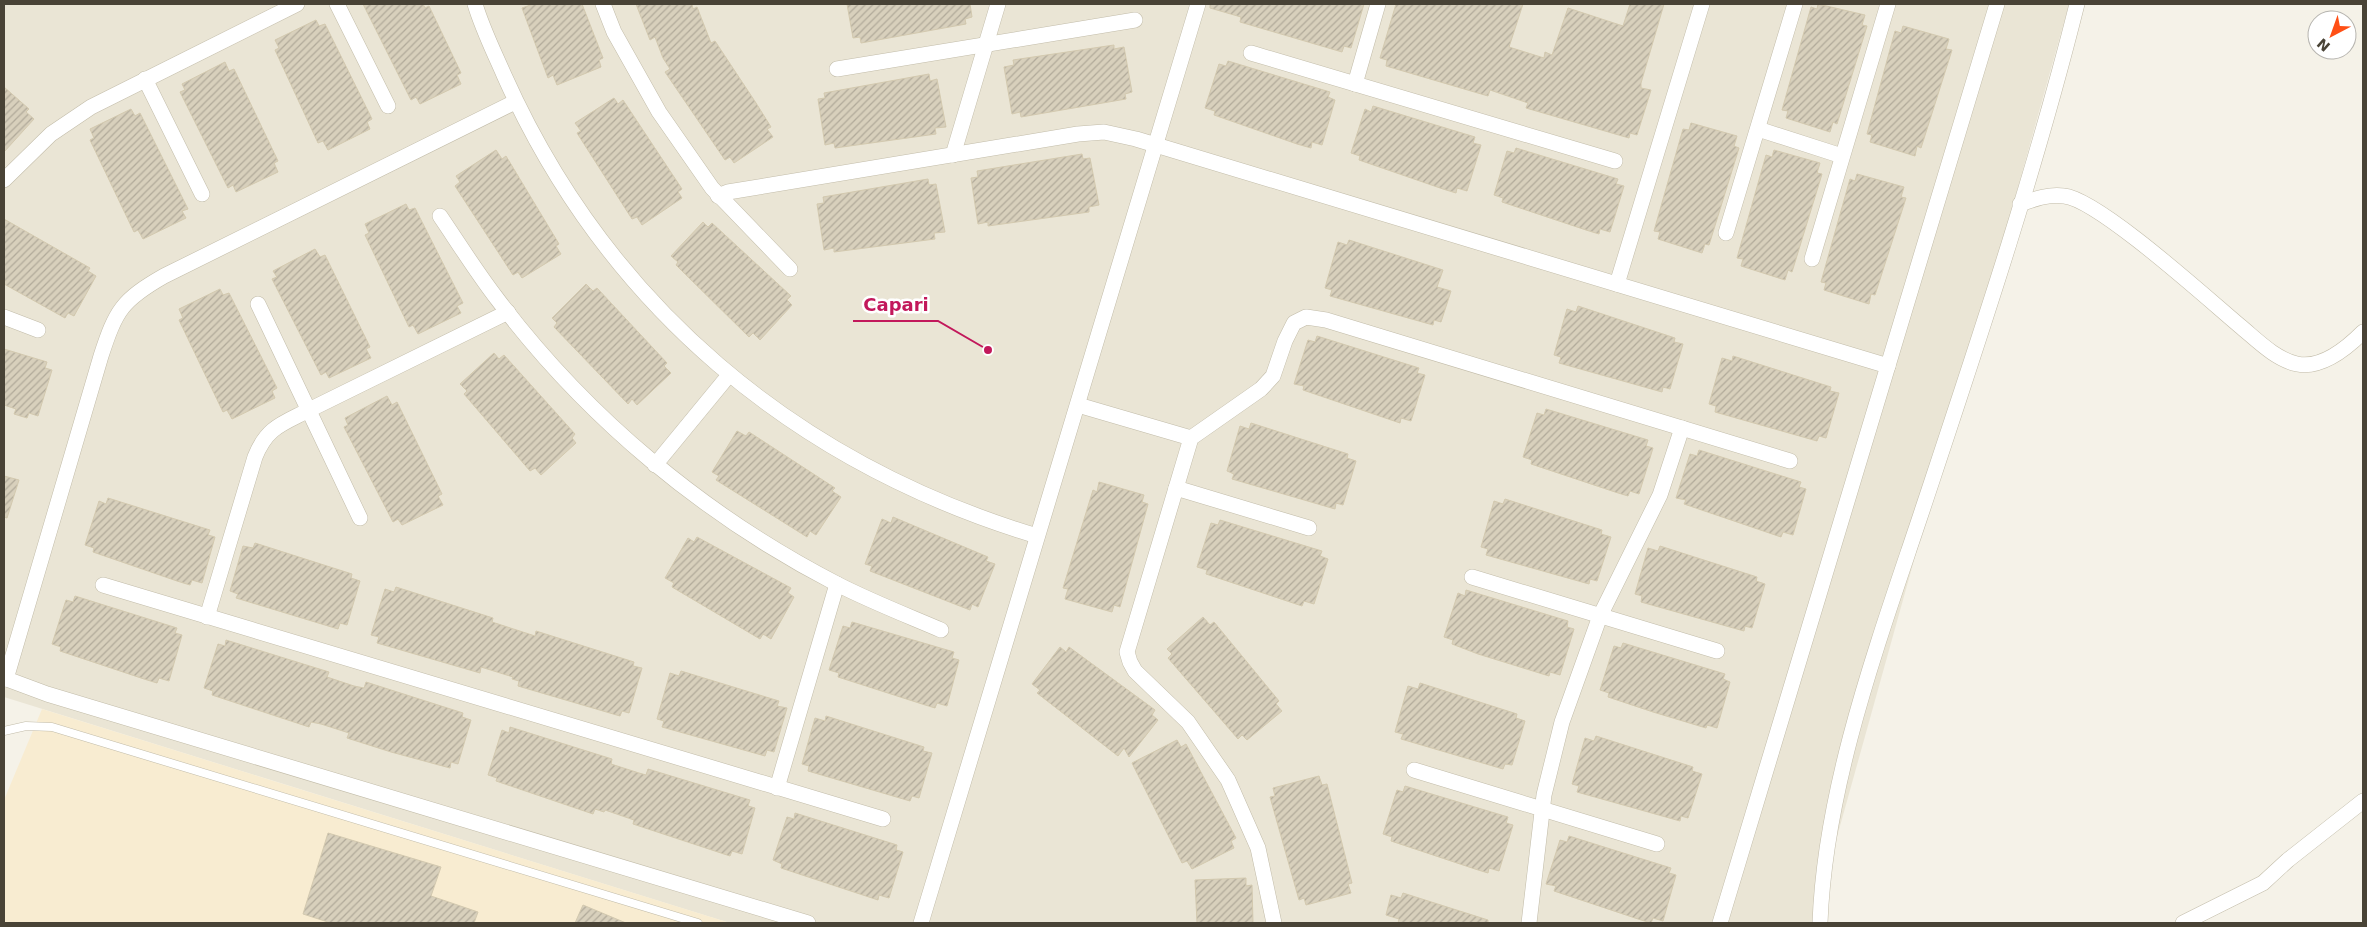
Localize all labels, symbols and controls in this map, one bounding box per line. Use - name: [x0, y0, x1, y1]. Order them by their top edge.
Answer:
- north arrow: [2307, 10, 2357, 60]
- text: N: [2314, 35, 2333, 55]
- callout: Capari: [853, 288, 938, 321]
- text: Capari: [863, 294, 929, 315]

